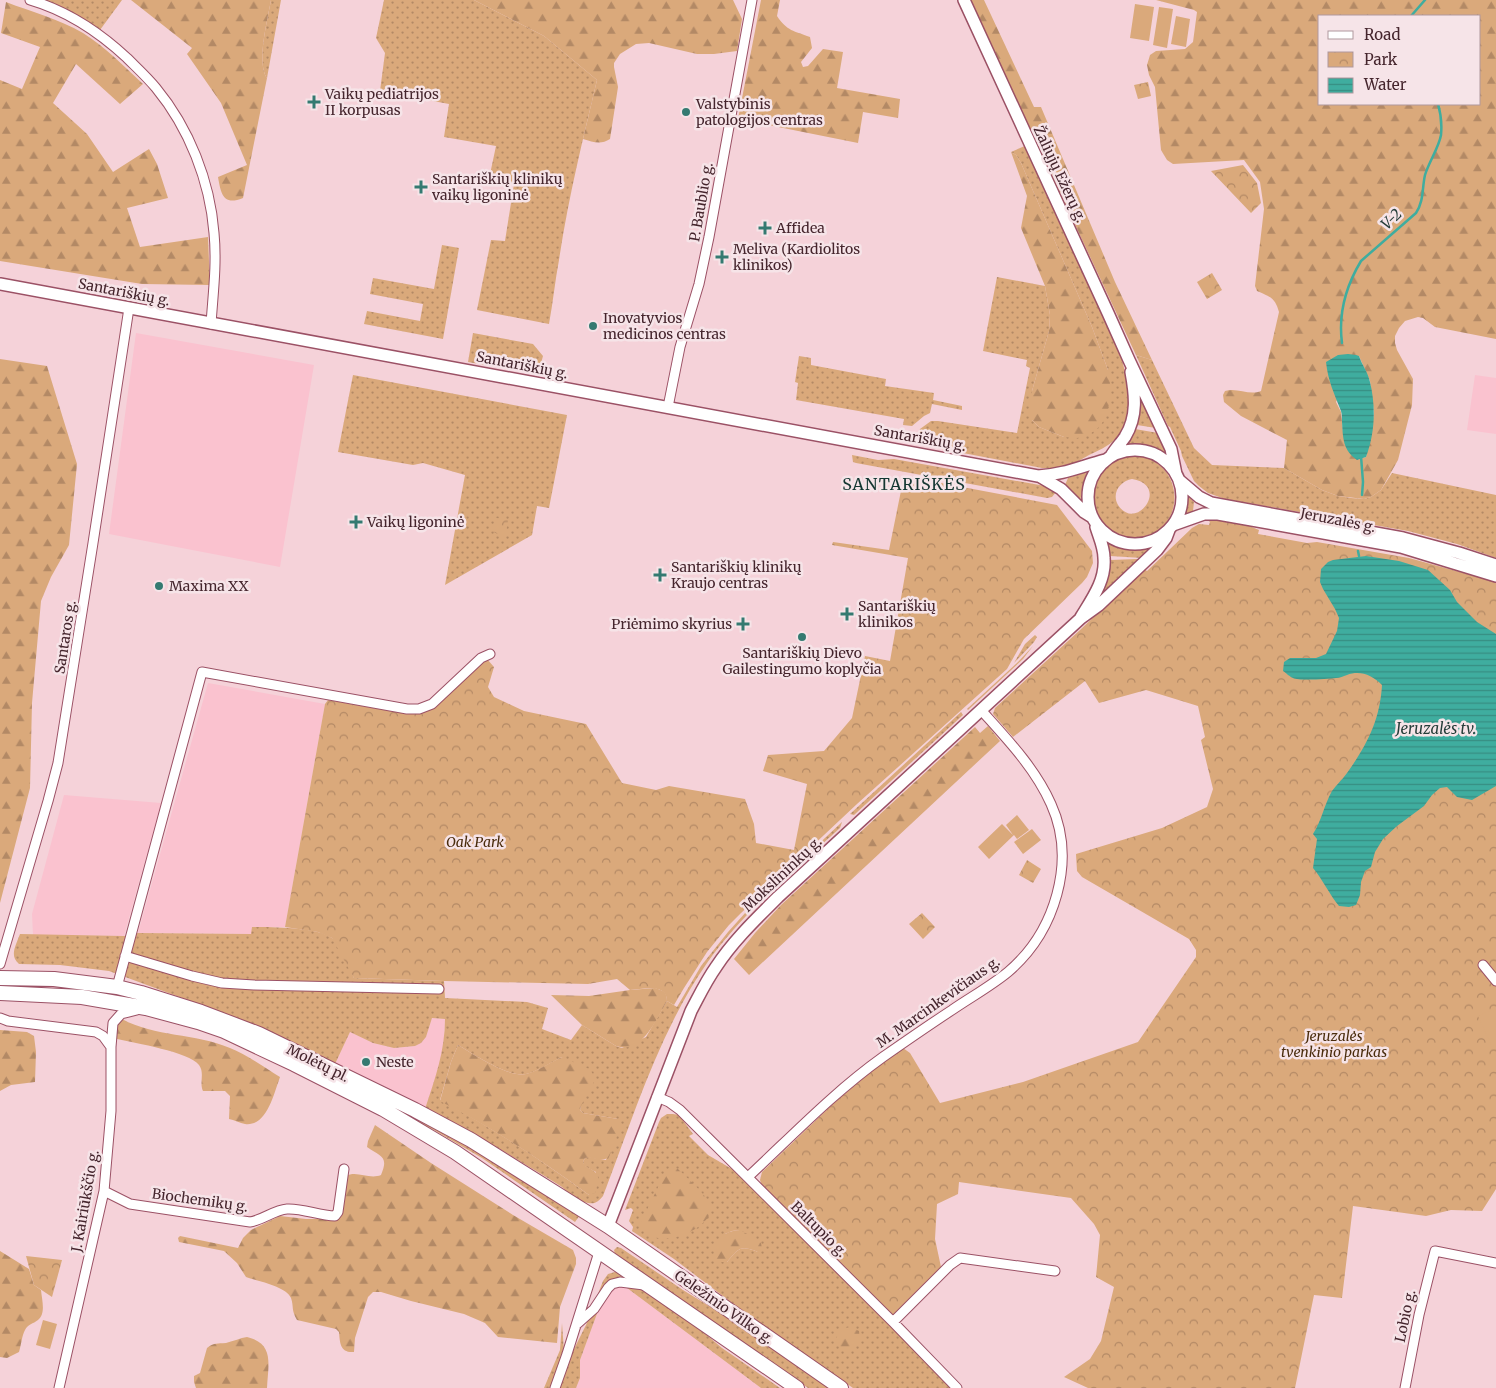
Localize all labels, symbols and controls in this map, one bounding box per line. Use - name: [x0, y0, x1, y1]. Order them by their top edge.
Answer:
- legend: [1318, 15, 1481, 105]
- text: Road: [1364, 25, 1400, 44]
- text: Park: [1364, 50, 1398, 69]
- text: Water: [1363, 75, 1407, 94]
- place label: Vaikų pediatrijos II korpusas: [324, 85, 439, 119]
- marker: Vaikų pediatrijos II korpusas: [307, 95, 321, 109]
- place label: Valstybinis patologijos centras: [695, 95, 823, 129]
- marker: Valstybinis patologijos centras: [680, 106, 692, 118]
- street label: Žaliųjų Ežerų g.: [1030, 123, 1090, 225]
- street label: P. Baublio g.: [685, 161, 717, 243]
- place label: Santariškių klinikų vaikų ligoninė: [431, 170, 563, 204]
- marker: Santariškių klinikų vaikų ligoninė: [414, 180, 428, 194]
- water label: V-2: [1377, 205, 1405, 233]
- place label: Affidea: [775, 219, 825, 237]
- marker: Affidea: [758, 221, 772, 235]
- place label: Meliva (Kardiolitos klinikos): [733, 240, 860, 274]
- marker: Meliva (Kardiolitos klinikos): [715, 250, 729, 264]
- street label: Santariškių g.: [77, 274, 171, 310]
- place label: Inovatyvios medicinos centras: [603, 309, 726, 343]
- marker: Inovatyvios medicinos centras: [587, 320, 599, 332]
- street label: Santariškių g.: [475, 347, 569, 383]
- street label: Santariškių g.: [873, 421, 967, 455]
- district label: SANTARIŠKĖS: [842, 474, 966, 494]
- street label: Jeruzalės g.: [1298, 504, 1377, 536]
- place label: Vaikų ligoninė: [366, 513, 464, 531]
- marker: Vaikų ligoninė: [349, 515, 363, 529]
- place label: Santariškių klinikų Kraujo centras: [671, 558, 802, 592]
- marker: Santariškių klinikų Kraujo centras: [653, 568, 667, 582]
- place label: Maxima XX: [169, 577, 249, 595]
- marker: Maxima XX: [153, 580, 165, 592]
- place label: Santariškių klinikos: [858, 597, 936, 631]
- street label: Santaros g.: [50, 599, 80, 675]
- marker: Santariškių klinikos: [840, 607, 854, 621]
- place label: Priėmimo skyrius: [611, 615, 732, 633]
- marker: Priėmimo skyrius: [736, 617, 750, 631]
- marker: Santariškių Dievo Gailestingumo koplyčia: [796, 631, 808, 643]
- place label: Santariškių Dievo Gailestingumo koplyčia: [723, 644, 882, 678]
- water label: Jeruzalės tv.: [1394, 719, 1476, 738]
- park label: Oak Park: [446, 833, 504, 851]
- street label: Mokslininkų g.: [739, 833, 825, 915]
- street label: M. Marcinkevičiaus g.: [873, 953, 1003, 1051]
- park label: Jeruzalės tvenkinio parkas: [1281, 1027, 1387, 1061]
- street label: Molėtų pl.: [284, 1040, 352, 1086]
- place label: Neste: [376, 1053, 414, 1071]
- marker: Neste: [360, 1056, 372, 1068]
- street label: J. Kairiūkščio g.: [67, 1149, 103, 1254]
- street label: Biochemikų g.: [151, 1184, 249, 1216]
- street label: Baltupio g.: [787, 1197, 851, 1261]
- street label: Geležinio Vilko g.: [671, 1266, 777, 1348]
- street label: Lobio g.: [1391, 1288, 1419, 1344]

